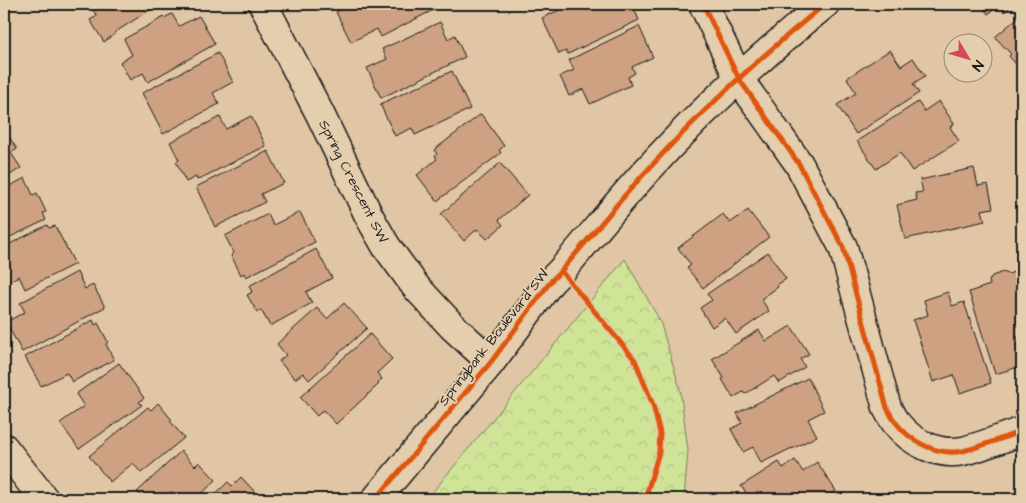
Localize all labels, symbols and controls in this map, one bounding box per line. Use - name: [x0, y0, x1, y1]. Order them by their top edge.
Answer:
- north arrow: [944, 32, 994, 82]
- text: N: [967, 56, 988, 75]
- street label: Spring Crescent SW: [313, 117, 393, 246]
- street label: Springbank Boulevard SW: [434, 265, 554, 410]

